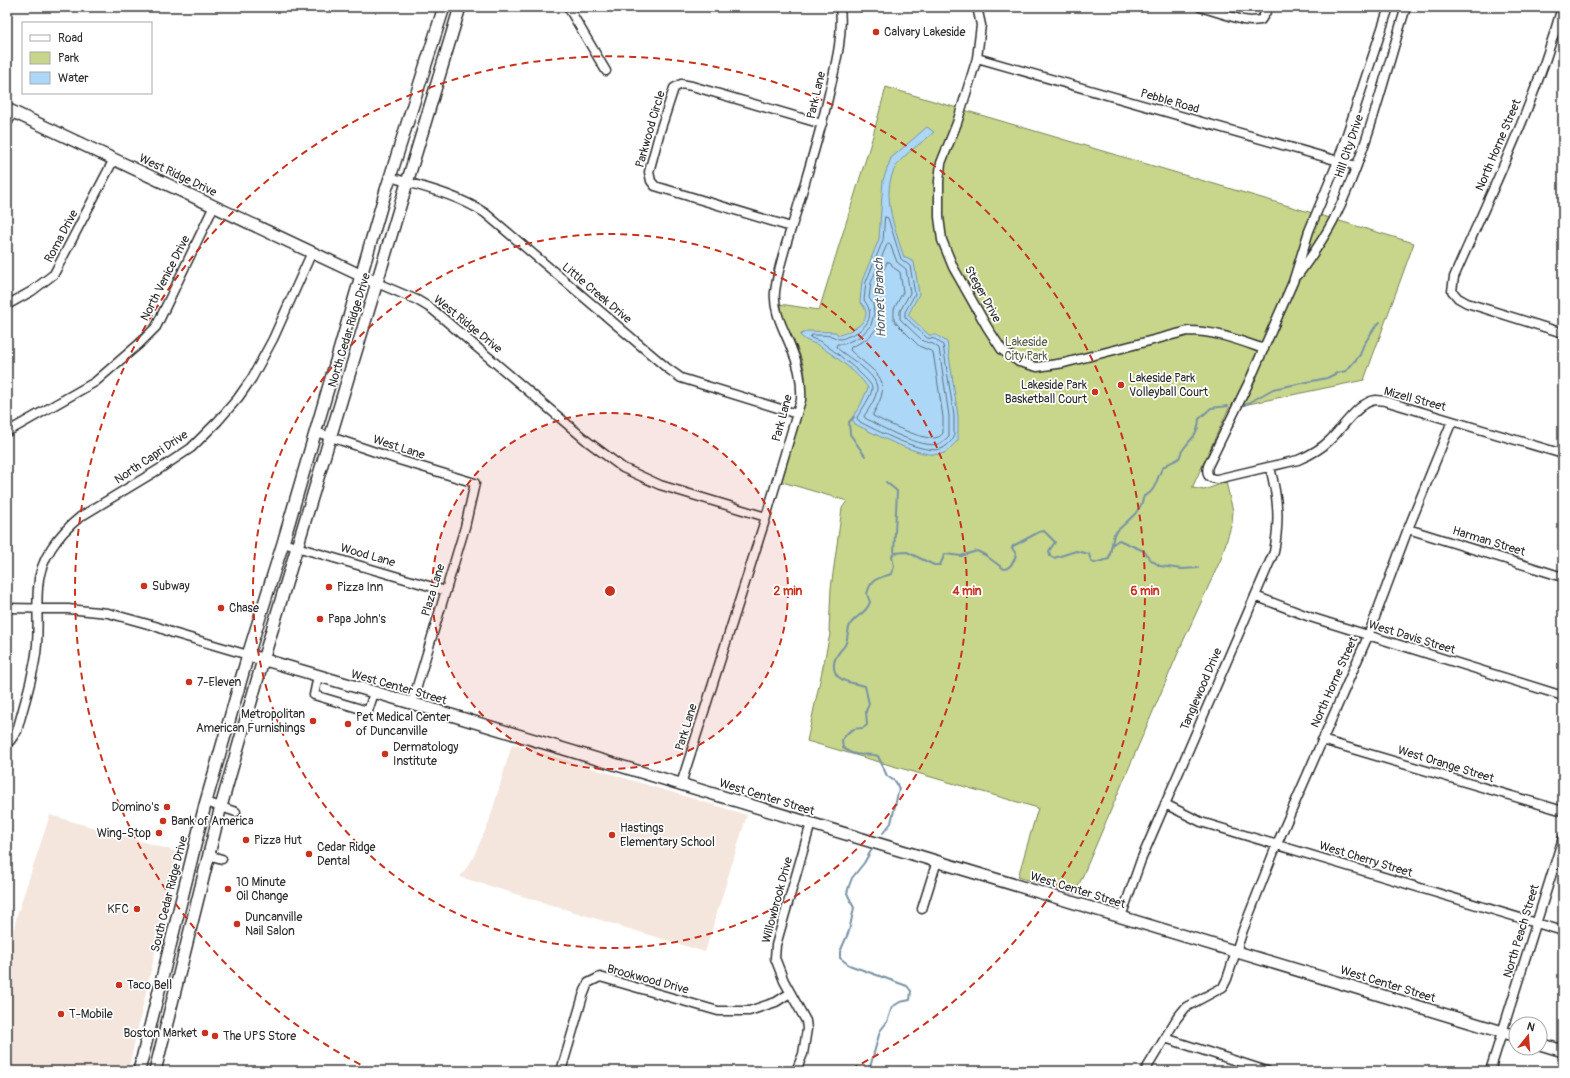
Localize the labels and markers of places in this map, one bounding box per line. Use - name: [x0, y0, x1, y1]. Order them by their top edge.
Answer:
- place label: Calvary Lakeside: [884, 25, 966, 40]
- marker: Calvary Lakeside: [871, 27, 881, 37]
- place label: Lakeside Park Volleyball Court: [1129, 371, 1208, 400]
- place label: Lakeside Park Basketball Court: [1005, 378, 1087, 407]
- marker: Lakeside Park Volleyball Court: [1116, 380, 1126, 390]
- marker: Lakeside Park Basketball Court: [1090, 387, 1100, 397]
- place label: Subway: [152, 579, 190, 594]
- place label: Pizza Inn: [337, 580, 384, 595]
- marker: Subway: [139, 581, 149, 591]
- marker: Pizza Inn: [324, 582, 334, 592]
- centre of rings: [603, 584, 617, 598]
- place label: Chase: [229, 601, 259, 616]
- marker: Chase: [216, 603, 226, 613]
- place label: Papa John's: [328, 612, 387, 627]
- marker: Papa John's: [315, 614, 325, 624]
- place label: 7-Eleven: [197, 675, 242, 690]
- marker: 7-Eleven: [184, 677, 194, 687]
- place label: Metropolitan American Furnishings: [196, 707, 306, 736]
- place label: Pet Medical Center of Duncanville: [356, 710, 451, 739]
- marker: Metropolitan American Furnishings: [308, 716, 318, 726]
- marker: Pet Medical Center of Duncanville: [343, 719, 353, 729]
- place label: Dermatology Institute: [393, 740, 458, 769]
- marker: Dermatology Institute: [380, 749, 390, 759]
- place label: Domino's: [112, 800, 160, 815]
- marker: Domino's: [162, 802, 172, 812]
- place label: Bank of America: [171, 814, 254, 829]
- marker: Bank of America: [158, 816, 168, 826]
- place label: Hastings Elementary School: [620, 821, 715, 850]
- place label: Wing-Stop: [97, 826, 151, 841]
- marker: Wing-Stop: [154, 828, 164, 838]
- marker: Hastings Elementary School: [607, 830, 617, 840]
- place label: Pizza Hut: [254, 833, 302, 848]
- marker: Pizza Hut: [241, 835, 251, 845]
- place label: Cedar Ridge Dental: [317, 840, 376, 869]
- marker: Cedar Ridge Dental: [304, 849, 314, 859]
- place label: 10 Minute Oil Change: [236, 875, 288, 904]
- marker: 10 Minute Oil Change: [223, 884, 233, 894]
- place label: KFC: [107, 902, 129, 917]
- marker: KFC: [132, 904, 142, 914]
- place label: Duncanville Nail Salon: [245, 910, 302, 939]
- marker: Duncanville Nail Salon: [232, 919, 242, 929]
- place label: Taco Bell: [127, 978, 172, 993]
- marker: Taco Bell: [114, 980, 124, 990]
- place label: T-Mobile: [69, 1007, 113, 1022]
- marker: T-Mobile: [56, 1009, 66, 1019]
- place label: Boston Market: [124, 1026, 197, 1041]
- marker: Boston Market: [200, 1028, 210, 1038]
- place label: The UPS Store: [223, 1029, 296, 1044]
- marker: The UPS Store: [210, 1031, 220, 1041]

